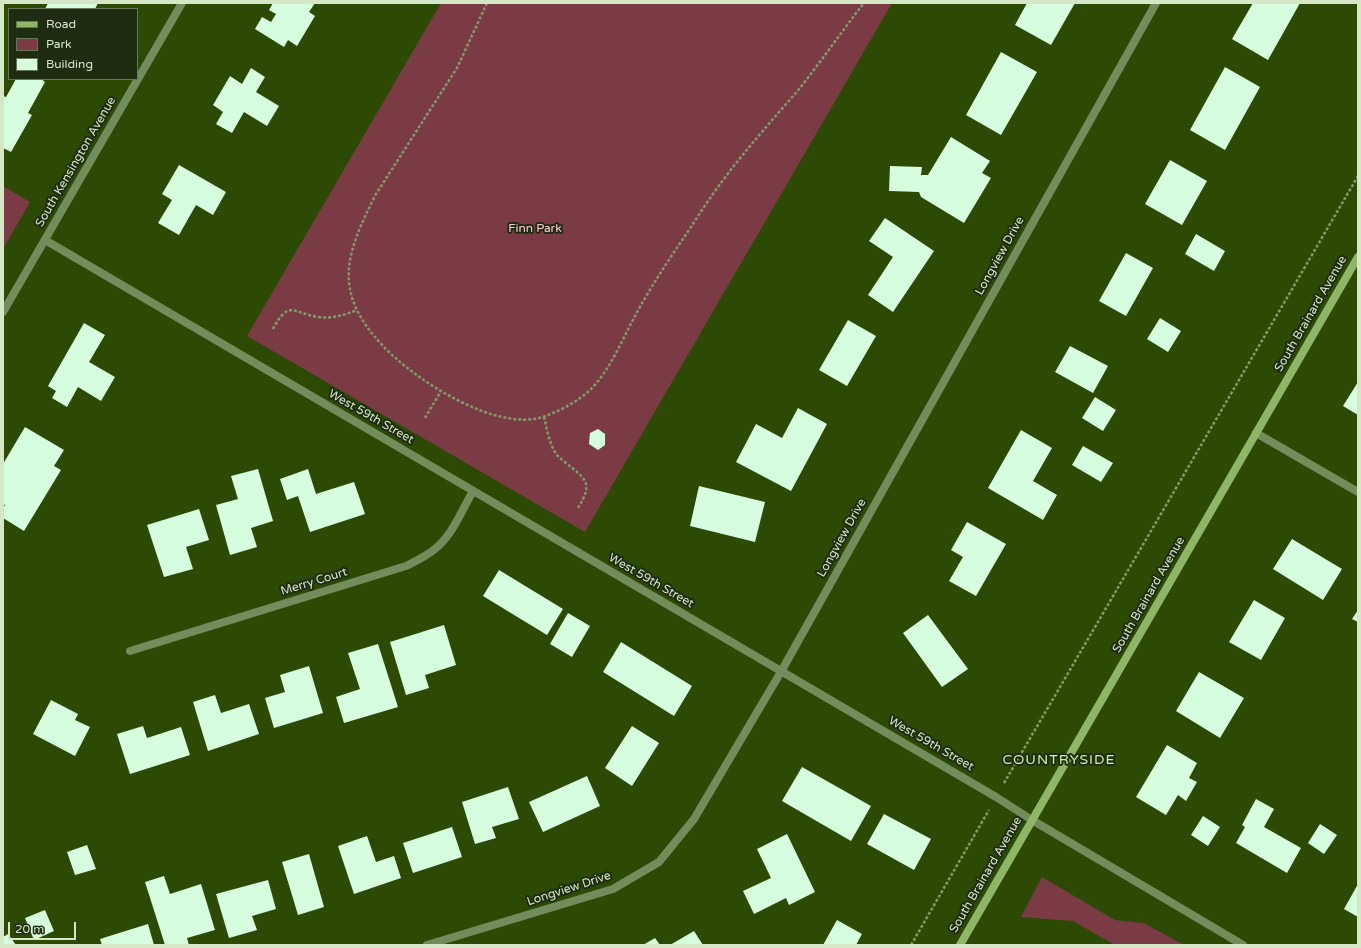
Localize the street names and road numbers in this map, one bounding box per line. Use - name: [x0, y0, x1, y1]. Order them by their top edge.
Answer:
- street label: South Kensington Avenue: [33, 94, 119, 230]
- street label: Longview Drive: [973, 214, 1027, 298]
- street label: South Brainard Avenue: [1272, 253, 1350, 375]
- street label: West 59th Street: [326, 387, 416, 447]
- street label: Longview Drive: [815, 496, 869, 580]
- street label: South Brainard Avenue: [1110, 534, 1188, 656]
- street label: West 59th Street: [606, 551, 696, 611]
- street label: Merry Court: [279, 565, 349, 599]
- street label: West 59th Street: [886, 714, 976, 774]
- street label: South Brainard Avenue: [947, 814, 1025, 936]
- street label: Longview Drive: [525, 869, 613, 909]

